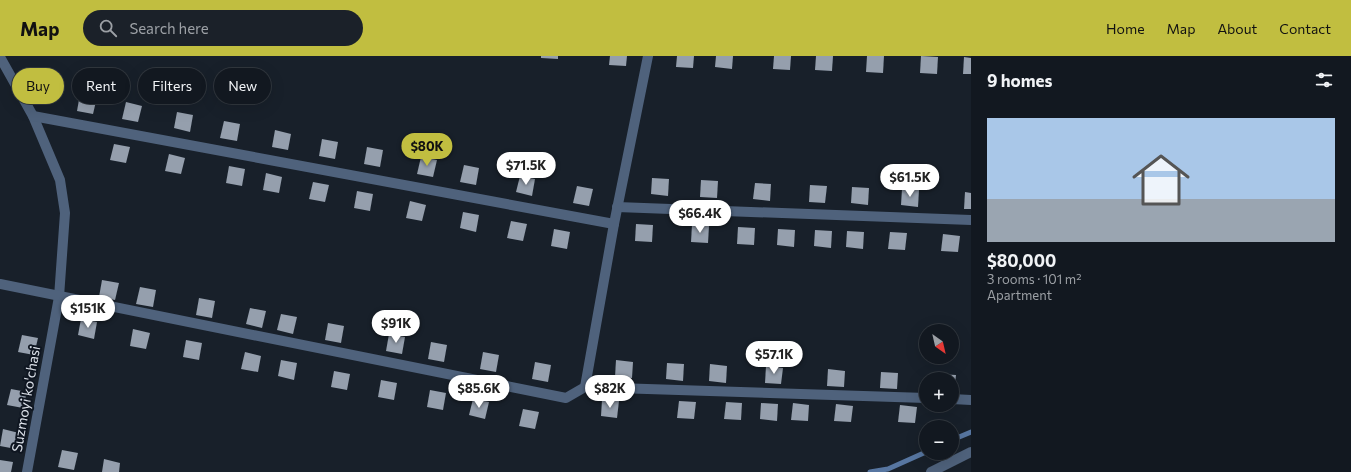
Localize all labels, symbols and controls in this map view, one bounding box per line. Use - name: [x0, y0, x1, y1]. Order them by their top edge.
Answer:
- search box: [83, 10, 363, 46]
- text: Map: [20, 17, 59, 40]
- icon: search: [97, 17, 119, 39]
- text: Search here: [129, 19, 209, 37]
- text: Home: [1106, 20, 1145, 37]
- text: Map: [1167, 20, 1195, 37]
- text: About: [1217, 20, 1257, 37]
- text: Contact: [1279, 20, 1331, 37]
- chip: Buy: [12, 68, 64, 104]
- chip: Rent: [72, 68, 130, 104]
- chip: Filters: [138, 68, 206, 104]
- chip: New: [214, 68, 271, 104]
- icon: filters: [1313, 69, 1335, 91]
- text: 9 homes: [987, 70, 1052, 91]
- pin: $80K: [403, 133, 451, 167]
- text: $80K: [410, 138, 444, 154]
- icon: home: [1125, 144, 1197, 216]
- pin: $71.5K: [493, 152, 559, 186]
- text: $71.5K: [506, 157, 546, 173]
- pin: $61.5K: [877, 164, 943, 198]
- text: $61.5K: [889, 169, 931, 185]
- pin: $66.4K: [667, 200, 733, 234]
- text: $66.4K: [678, 205, 722, 221]
- text: $80,000: [987, 250, 1056, 271]
- text: 3 rooms · 101 m²: [987, 271, 1081, 287]
- text: Apartment: [987, 287, 1052, 303]
- pin: $151K: [60, 295, 116, 329]
- text: $151K: [70, 300, 106, 316]
- pin: $91K: [372, 310, 420, 344]
- text: $91K: [381, 315, 411, 331]
- north arrow: [919, 324, 959, 364]
- map controls: [919, 324, 959, 460]
- pin: $57.1K: [741, 341, 807, 375]
- street label: Suzmoyi ko'chasi: [8, 344, 43, 453]
- text: $57.1K: [755, 346, 793, 362]
- button: +: [919, 372, 959, 412]
- pin: $85.6K: [446, 375, 512, 409]
- pin: $82K: [586, 375, 634, 409]
- text: $85.6K: [457, 380, 501, 396]
- text: $82K: [594, 380, 626, 396]
- button: −: [919, 420, 959, 460]

